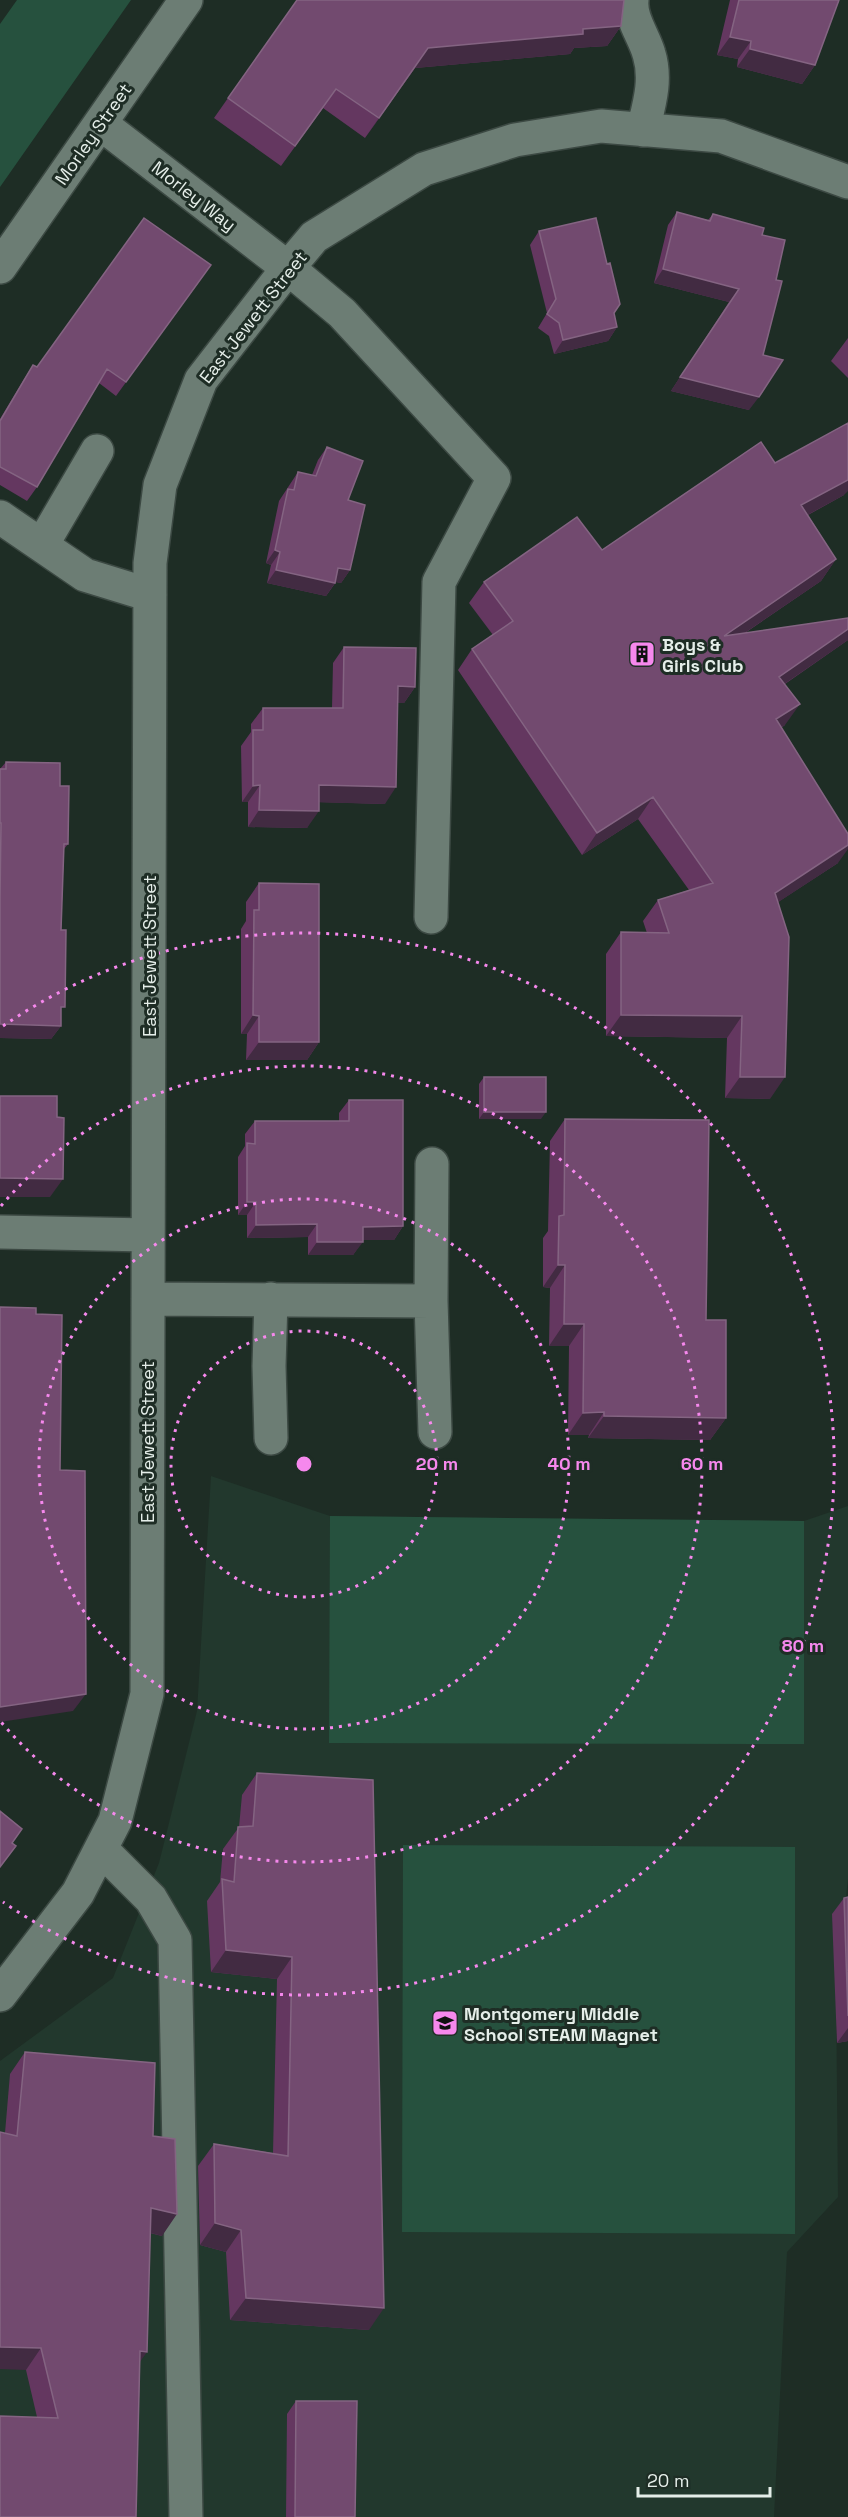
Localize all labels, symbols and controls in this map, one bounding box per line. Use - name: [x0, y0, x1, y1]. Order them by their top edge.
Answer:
- street label: Morley Street: [49, 79, 137, 189]
- street label: Morley Way: [147, 156, 241, 236]
- street label: East Jewett Street: [194, 246, 312, 388]
- place label: Boys & Girls Club: [662, 633, 744, 677]
- building icon: Boys & Girls Club: [627, 639, 657, 669]
- street label: East Jewett Street: [138, 875, 161, 1037]
- street label: East Jewett Street: [136, 1361, 159, 1523]
- text: 20 m: [416, 1452, 458, 1475]
- text: 40 m: [547, 1452, 591, 1475]
- text: 60 m: [681, 1452, 723, 1475]
- centre of rings: [294, 1454, 314, 1474]
- text: 80 m: [782, 1634, 824, 1657]
- place label: Montgomery Middle School STEAM Magnet: [464, 2002, 658, 2046]
- school or university icon: Montgomery Middle School STEAM Magnet: [430, 2008, 460, 2038]
- scale bar: [638, 2460, 770, 2498]
- text: 20 m: [647, 2469, 690, 2492]

